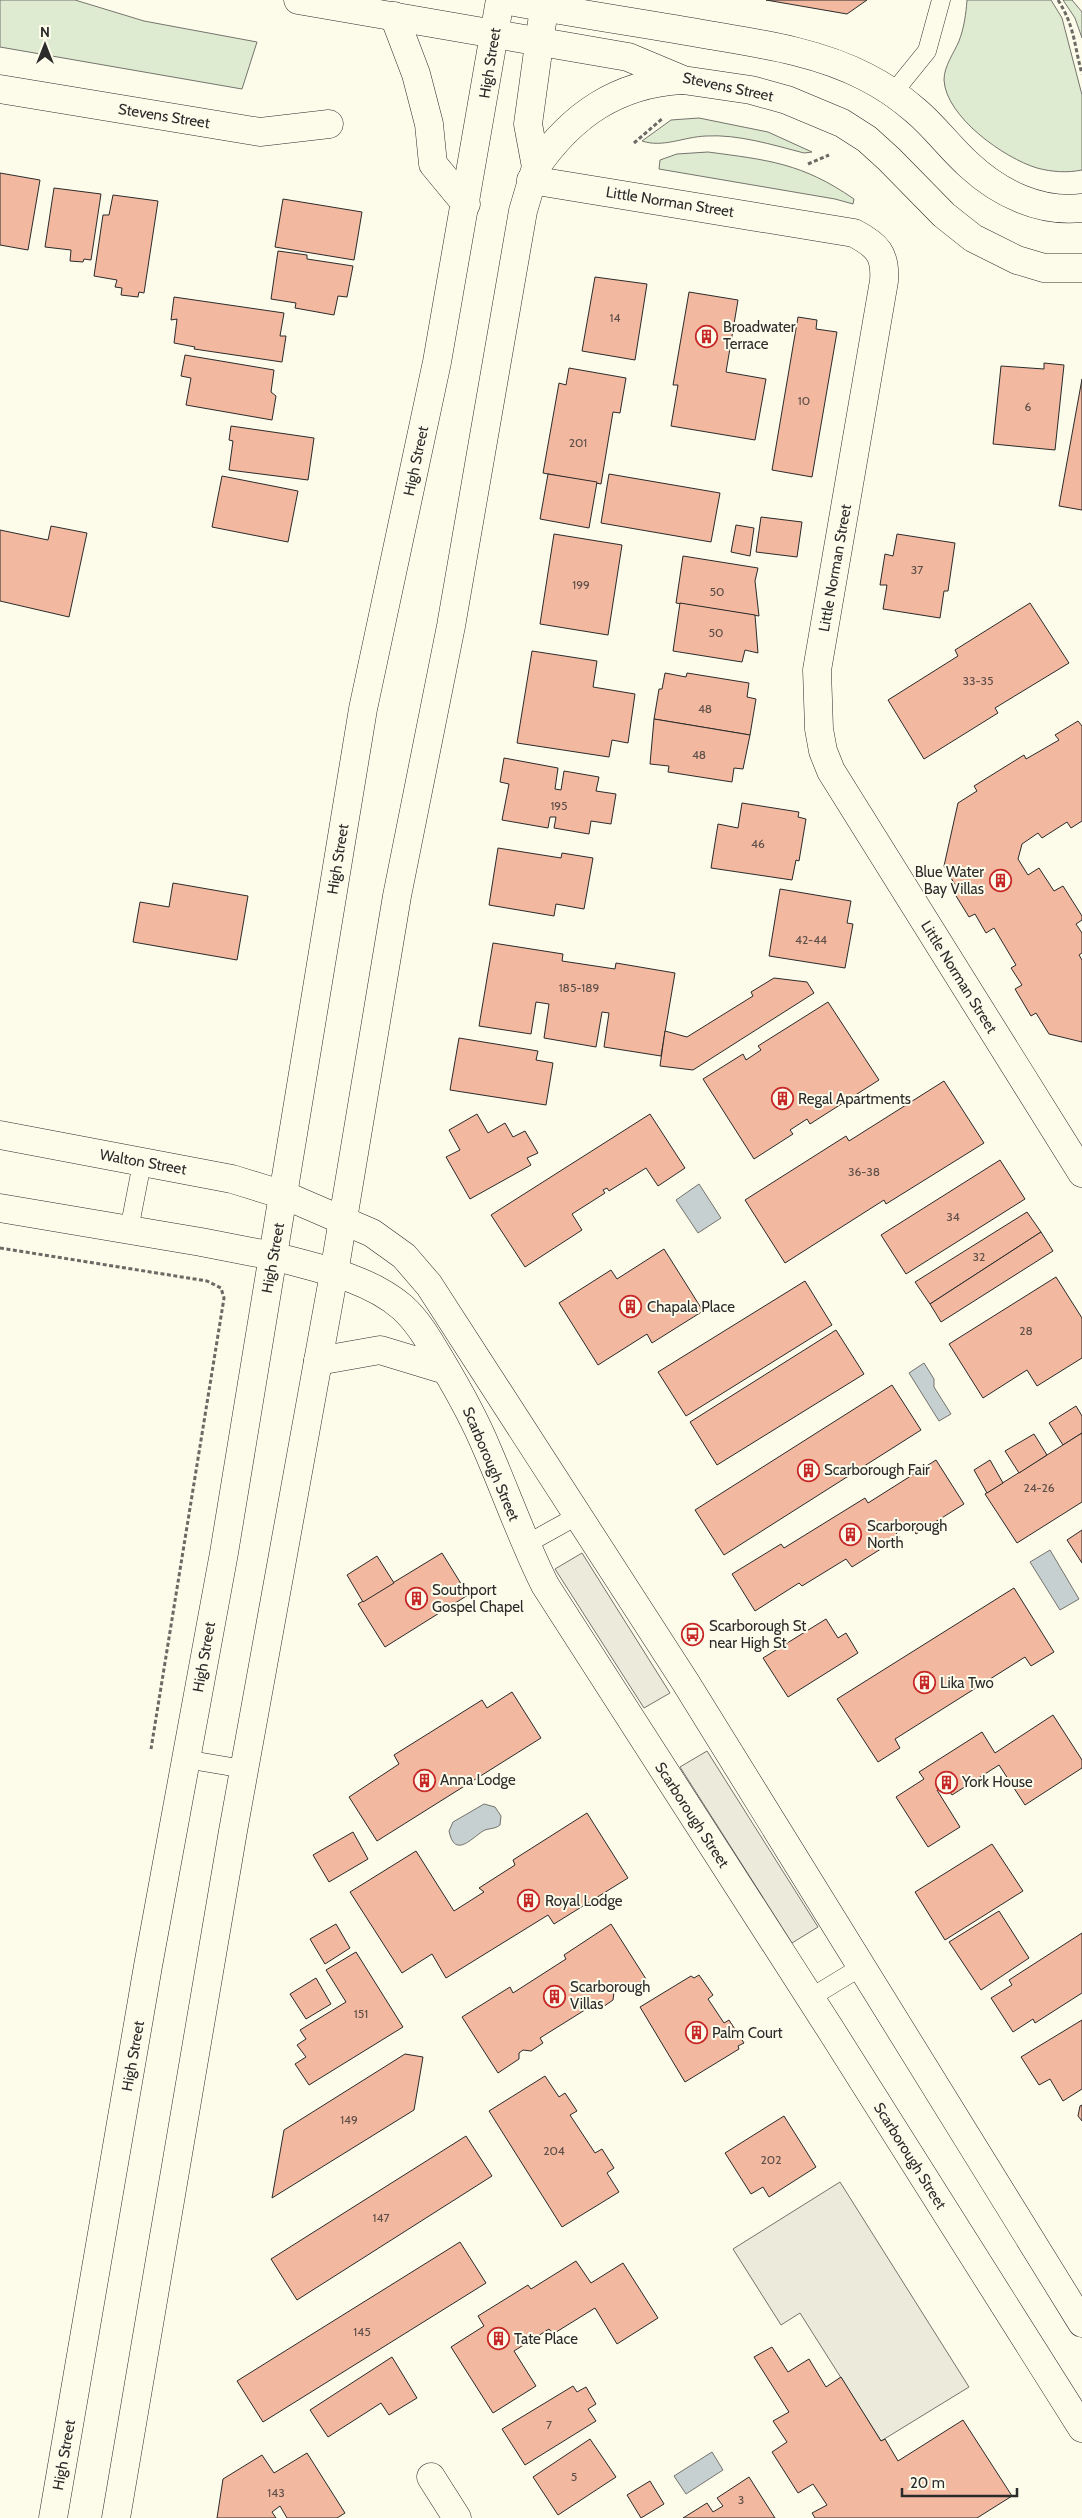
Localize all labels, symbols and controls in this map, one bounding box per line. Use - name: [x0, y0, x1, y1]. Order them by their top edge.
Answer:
- north arrow: [20, 20, 70, 70]
- text: N: [40, 23, 50, 41]
- street label: High Street: [476, 26, 504, 100]
- street label: Stevens Street: [681, 69, 775, 105]
- street label: Stevens Street: [117, 100, 211, 132]
- street label: Little Norman Street: [605, 183, 735, 221]
- house number: 14: [610, 310, 620, 325]
- place label: Broadwater Terrace: [723, 318, 796, 353]
- building icon: Broadwater Terrace: [695, 324, 719, 348]
- house number: 10: [798, 393, 810, 408]
- house number: 6: [1025, 399, 1032, 414]
- street label: High Street: [400, 424, 432, 498]
- house number: 201: [569, 435, 587, 450]
- street label: Little Norman Street: [815, 503, 855, 633]
- house number: 37: [911, 562, 923, 577]
- house number: 199: [572, 577, 590, 592]
- house number: 50: [710, 584, 724, 599]
- house number: 50: [709, 625, 723, 640]
- house number: 33-35: [963, 673, 993, 688]
- house number: 48: [698, 701, 712, 716]
- house number: 48: [692, 747, 706, 762]
- house number: 195: [550, 798, 568, 813]
- street label: High Street: [324, 822, 352, 896]
- house number: 46: [751, 836, 765, 851]
- place label: Blue Water Bay Villas: [915, 863, 984, 898]
- building icon: Blue Water Bay Villas: [988, 869, 1012, 893]
- street label: Little Norman Street: [917, 917, 1001, 1037]
- house number: 42-44: [795, 932, 827, 947]
- house number: 185-189: [559, 980, 599, 995]
- building icon: Regal Apartments: [770, 1087, 794, 1111]
- place label: Regal Apartments: [798, 1090, 911, 1108]
- street label: Walton Street: [98, 1146, 188, 1178]
- house number: 36-38: [848, 1164, 880, 1179]
- house number: 34: [946, 1209, 960, 1224]
- street label: High Street: [258, 1221, 288, 1295]
- house number: 32: [973, 1249, 985, 1264]
- building icon: Chapala Place: [619, 1295, 643, 1319]
- place label: Chapala Place: [647, 1298, 735, 1316]
- house number: 28: [1019, 1323, 1033, 1338]
- street label: Scarborough Street: [459, 1404, 523, 1524]
- building icon: Scarborough Fair: [796, 1458, 820, 1482]
- place label: Scarborough Fair: [824, 1461, 930, 1479]
- house number: 24-26: [1023, 1480, 1055, 1495]
- place label: Scarborough North: [867, 1517, 947, 1552]
- building icon: Scarborough North: [839, 1523, 863, 1547]
- place label: Southport Gospel Chapel: [432, 1581, 524, 1616]
- building icon: Southport Gospel Chapel: [404, 1587, 428, 1611]
- place label: Scarborough St near High St: [709, 1617, 806, 1652]
- street label: High Street: [189, 1620, 219, 1694]
- bus stop icon: Scarborough St near High St: [681, 1623, 705, 1647]
- building icon: Lika Two: [912, 1671, 936, 1695]
- place label: Lika Two: [940, 1674, 994, 1692]
- street label: Scarborough Street: [651, 1759, 733, 1871]
- building icon: Anna Lodge: [412, 1768, 436, 1792]
- building icon: York House: [934, 1770, 958, 1794]
- place label: Anna Lodge: [440, 1771, 516, 1789]
- place label: York House: [961, 1773, 1033, 1791]
- building icon: Royal Lodge: [517, 1889, 541, 1913]
- place label: Royal Lodge: [545, 1892, 623, 1910]
- place label: Scarborough Villas: [570, 1978, 650, 2013]
- building icon: Scarborough Villas: [542, 1984, 566, 2008]
- house number: 151: [354, 2006, 368, 2021]
- street label: High Street: [118, 2019, 148, 2093]
- building icon: Palm Court: [684, 2021, 708, 2045]
- place label: Palm Court: [712, 2024, 783, 2042]
- street label: Scarborough Street: [870, 2099, 950, 2213]
- house number: 149: [340, 2112, 358, 2127]
- house number: 204: [543, 2143, 565, 2158]
- house number: 202: [761, 2152, 781, 2167]
- house number: 147: [373, 2210, 389, 2225]
- house number: 145: [353, 2324, 371, 2339]
- building icon: Tate Place: [486, 2327, 510, 2351]
- place label: Tate Place: [514, 2330, 578, 2348]
- house number: 7: [546, 2417, 552, 2432]
- street label: High Street: [49, 2418, 79, 2492]
- scale bar: [902, 2466, 1017, 2498]
- house number: 5: [571, 2469, 577, 2484]
- text: 20 m: [910, 2474, 945, 2492]
- house number: 143: [267, 2485, 285, 2500]
- house number: 3: [738, 2492, 744, 2507]

